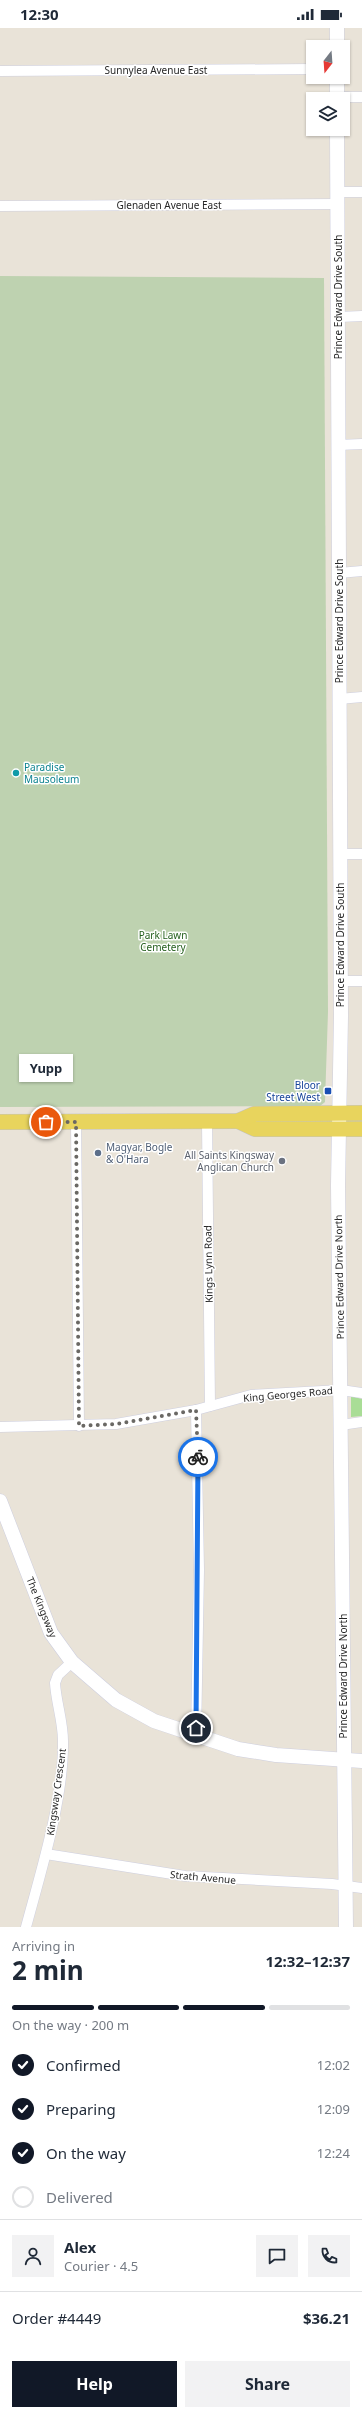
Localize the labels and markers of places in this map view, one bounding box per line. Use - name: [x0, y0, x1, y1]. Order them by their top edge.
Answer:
- place label: Paradise Mausoleum: [24, 760, 79, 786]
- marker: Paradise Mausoleum: [11, 768, 21, 778]
- callout: Yupp: [19, 1054, 73, 1082]
- place label: Bloor Street West: [266, 1078, 320, 1104]
- marker: Bloor Street West: [323, 1086, 333, 1096]
- pin: [29, 1105, 63, 1139]
- place label: Magyar, Bogle & O'Hara: [106, 1140, 173, 1166]
- marker: Magyar, Bogle & O'Hara: [93, 1148, 103, 1158]
- place label: All Saints Kingsway Anglican Church: [185, 1148, 275, 1174]
- marker: All Saints Kingsway Anglican Church: [277, 1156, 287, 1166]
- pin: [179, 1711, 213, 1745]

